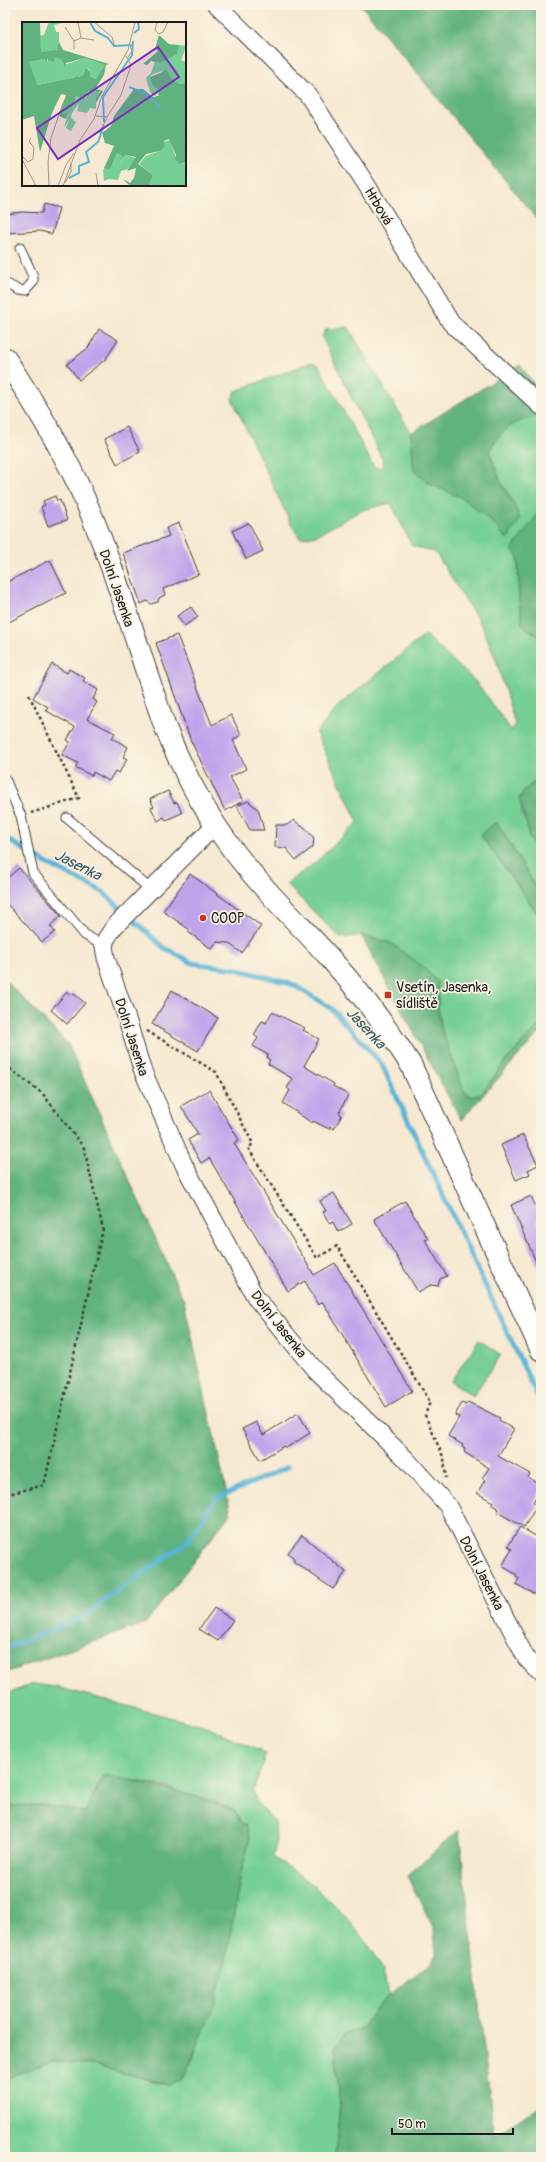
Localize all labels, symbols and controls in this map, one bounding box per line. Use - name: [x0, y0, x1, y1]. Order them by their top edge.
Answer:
- inset map: [22, 22, 186, 186]
- street label: Hrbová: [361, 184, 396, 228]
- street label: Dolní Jasenka: [95, 547, 138, 629]
- water label: Jasenka: [51, 846, 105, 886]
- place label: COOP: [211, 910, 245, 927]
- marker: COOP: [198, 913, 208, 923]
- place label: Vsetín, Jasenka, sídliště: [396, 979, 491, 1012]
- marker: Vsetín, Jasenka, sídliště: [383, 990, 393, 1000]
- street label: Dolní Jasenka: [111, 996, 152, 1078]
- water label: Jasenka: [342, 1004, 390, 1054]
- street label: Dolní Jasenka: [247, 1287, 310, 1361]
- street label: Dolní Jasenka: [456, 1533, 507, 1613]
- scale bar: [392, 2110, 513, 2136]
- text: 50 m: [398, 2117, 426, 2132]

